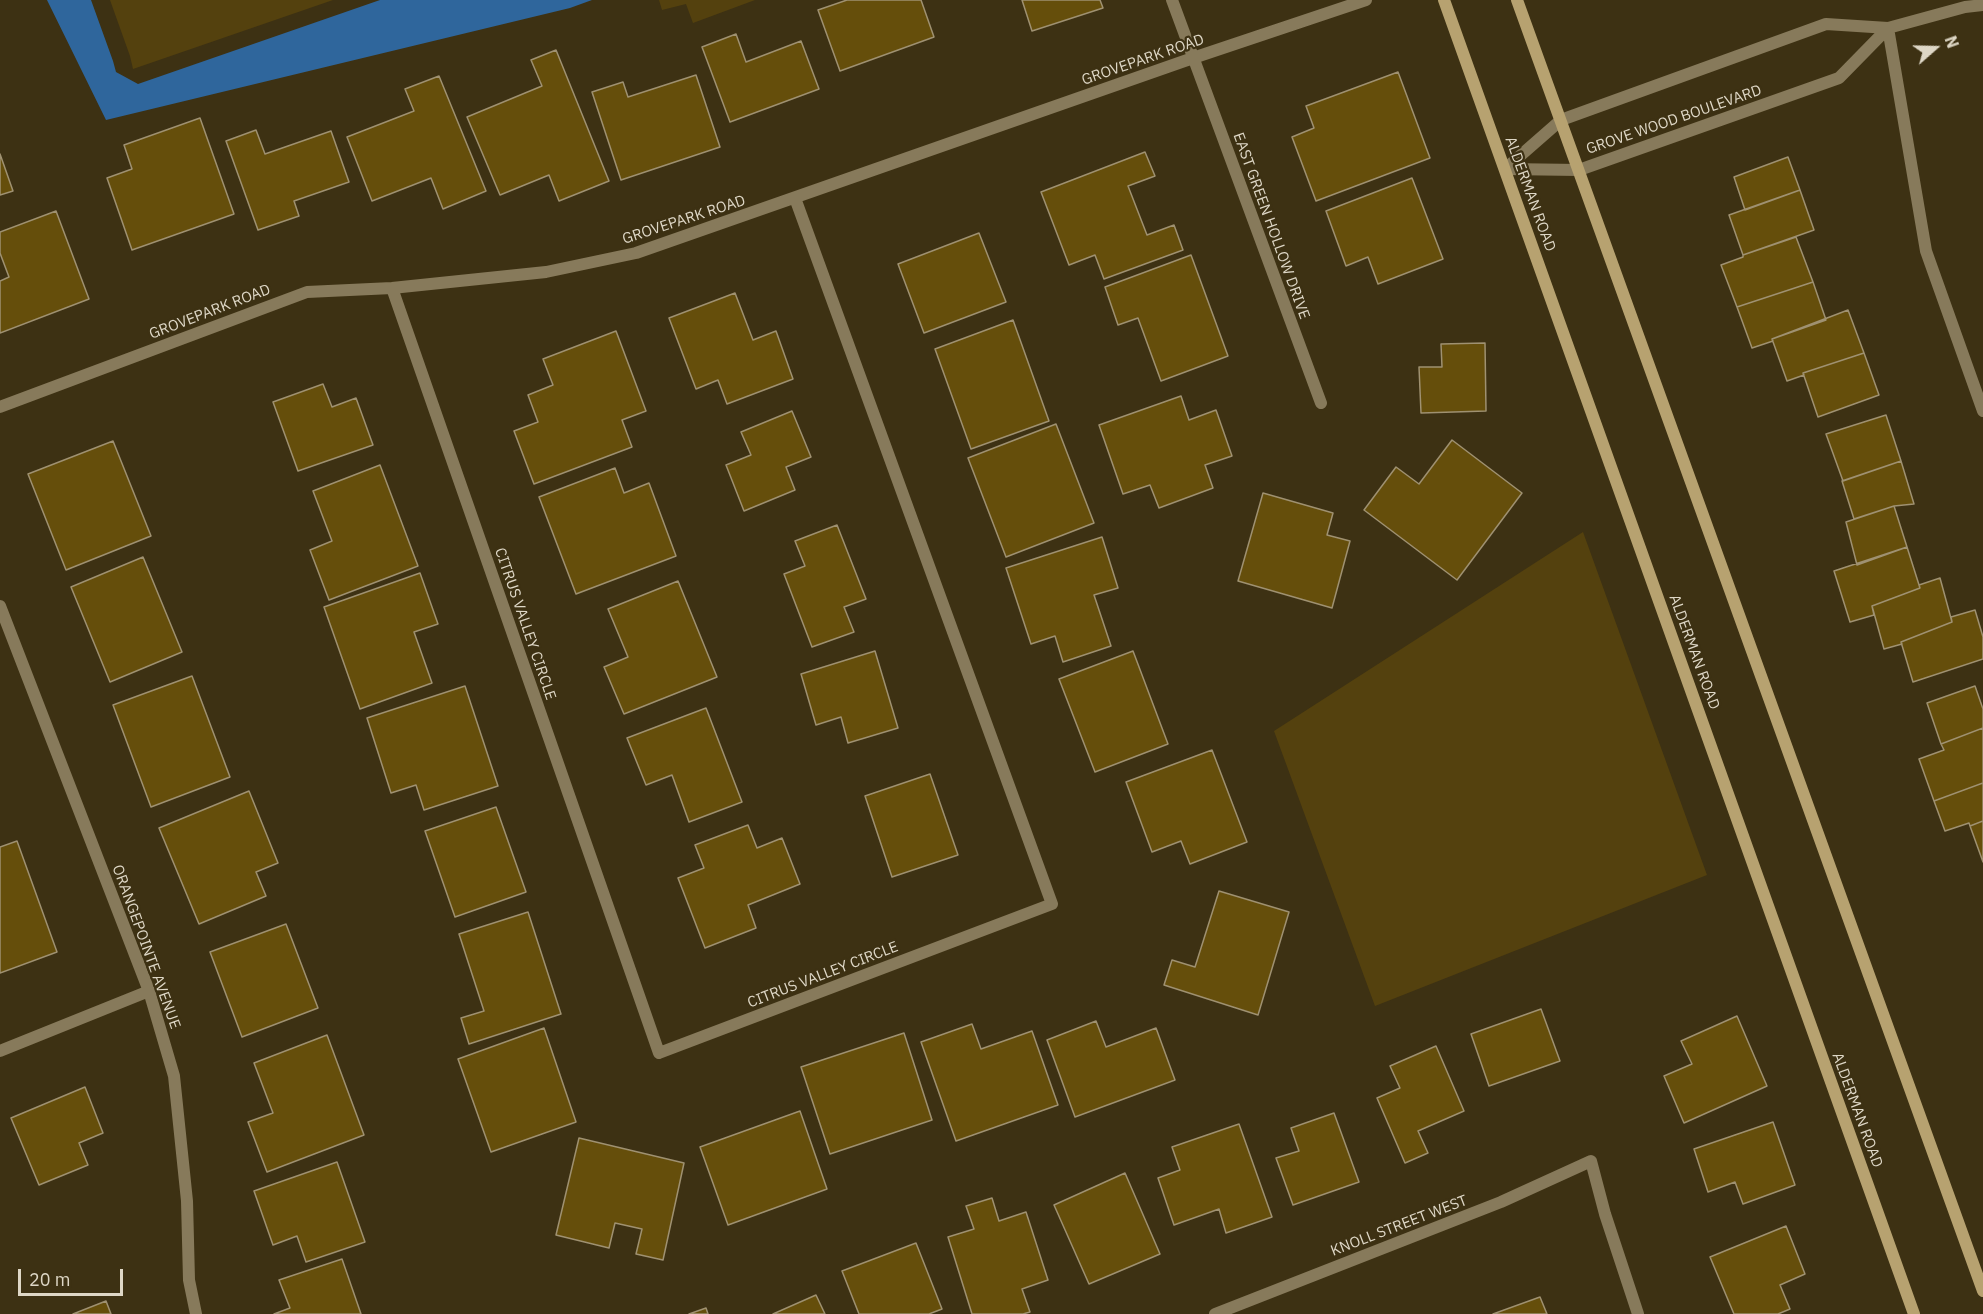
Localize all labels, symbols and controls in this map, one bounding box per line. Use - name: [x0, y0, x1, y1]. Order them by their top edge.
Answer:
- north arrow: [1905, 18, 1965, 78]
- street label: GROVEPARK ROAD: [1079, 31, 1207, 89]
- text: N: [1941, 33, 1963, 51]
- street label: GROVE WOOD BOULEVARD: [1584, 81, 1764, 159]
- street label: EAST GREEN HOLLOW DRIVE: [1229, 130, 1313, 322]
- street label: ALDERMAN ROAD: [1501, 134, 1559, 254]
- street label: GROVEPARK ROAD: [620, 192, 748, 248]
- street label: GROVEPARK ROAD: [147, 281, 273, 343]
- street label: CITRUS VALLEY CIRCLE: [490, 545, 560, 703]
- street label: ALDERMAN ROAD: [1665, 592, 1723, 712]
- street label: ORANGEPOINTE AVENUE: [108, 863, 184, 1031]
- street label: CITRUS VALLEY CIRCLE: [745, 938, 901, 1012]
- street label: ALDERMAN ROAD: [1828, 1050, 1886, 1170]
- street label: KNOLL STREET WEST: [1328, 1192, 1470, 1260]
- scale bar: [21, 1257, 126, 1295]
- text: 20 m: [29, 1268, 71, 1291]

